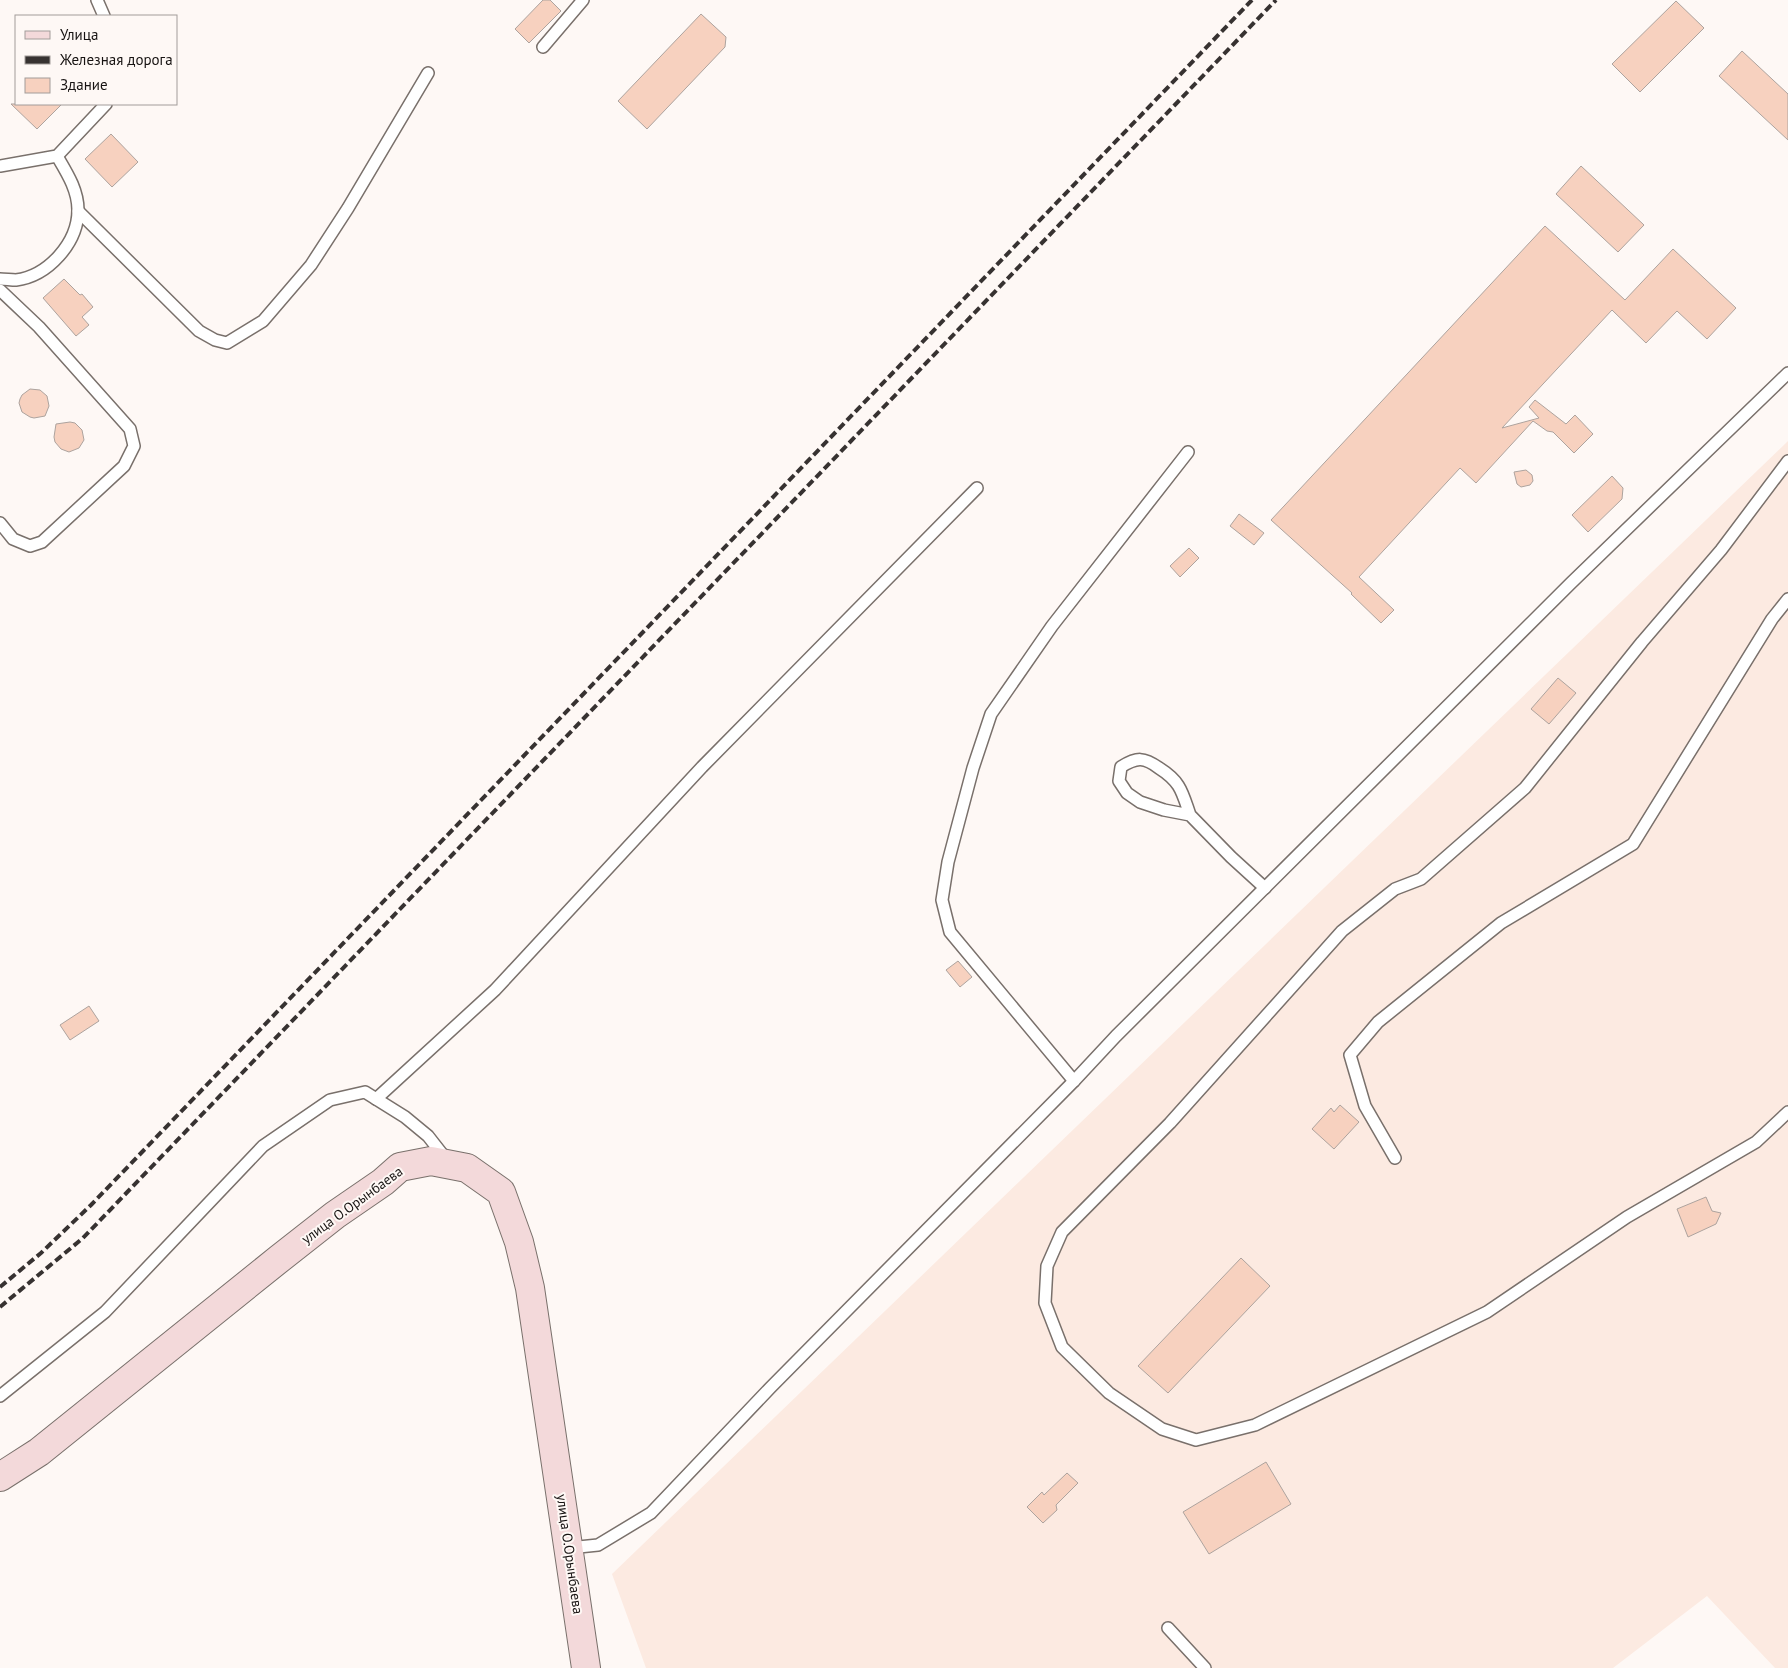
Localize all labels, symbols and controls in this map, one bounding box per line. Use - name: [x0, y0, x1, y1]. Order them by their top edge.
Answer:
- legend: [15, 15, 178, 105]
- text: Улица: [60, 25, 98, 44]
- text: Железная дорога: [59, 50, 173, 69]
- text: Здание: [60, 75, 108, 94]
- street label: улица О.Орынбаева: [298, 1162, 406, 1248]
- street label: улица О.Орынбаева: [553, 1493, 587, 1615]

